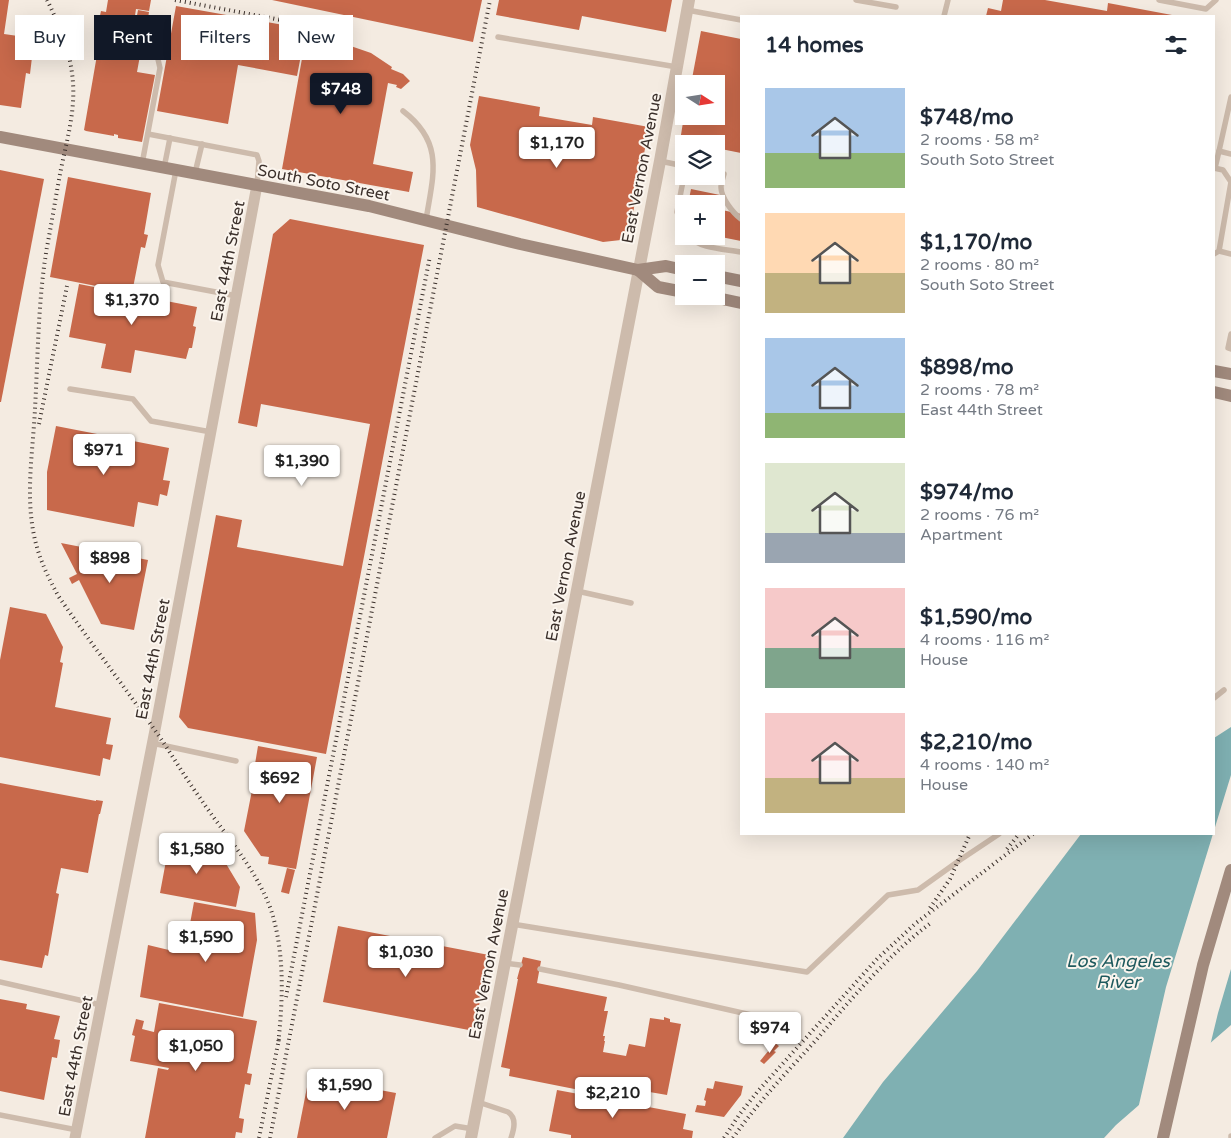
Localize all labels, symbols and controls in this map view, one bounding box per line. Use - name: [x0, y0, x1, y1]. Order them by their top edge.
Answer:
- chip: Buy: [15, 15, 84, 60]
- chip: Rent: [94, 15, 171, 60]
- chip: Filters: [181, 15, 269, 60]
- chip: New: [279, 15, 353, 60]
- icon: filters: [1162, 31, 1190, 59]
- text: 14 homes: [765, 33, 864, 58]
- pin: $748: [311, 72, 371, 115]
- north arrow: [675, 75, 725, 125]
- map controls: [675, 75, 725, 305]
- text: $748: [321, 79, 361, 99]
- street label: East Vernon Avenue: [618, 91, 666, 245]
- text: $748/mo: [920, 105, 1014, 130]
- icon: home: [805, 108, 865, 168]
- pin: $1,170: [516, 126, 598, 169]
- text: 2 rooms · 58 m²: [920, 130, 1039, 150]
- text: $1,170: [530, 133, 584, 153]
- button: layers: [675, 135, 725, 185]
- text: South Soto Street: [920, 150, 1054, 170]
- street label: South Soto Street: [256, 160, 392, 206]
- button: +: [675, 195, 725, 245]
- street label: East 44th Street: [206, 199, 250, 323]
- text: $1,170/mo: [920, 230, 1032, 255]
- icon: home: [805, 233, 865, 293]
- button: −: [675, 255, 725, 305]
- text: 2 rooms · 80 m²: [920, 255, 1039, 275]
- text: South Soto Street: [920, 275, 1054, 295]
- pin: $1,370: [91, 284, 173, 326]
- text: $1,370: [105, 290, 159, 310]
- text: $898/mo: [920, 355, 1014, 380]
- icon: home: [805, 358, 865, 418]
- text: 2 rooms · 78 m²: [920, 380, 1039, 400]
- text: East 44th Street: [920, 400, 1043, 420]
- pin: $971: [74, 434, 134, 476]
- text: $971: [84, 440, 124, 460]
- pin: $1,390: [261, 444, 343, 487]
- text: $1,390: [275, 451, 329, 471]
- text: $974/mo: [920, 480, 1014, 505]
- icon: home: [805, 483, 865, 543]
- street label: East Vernon Avenue: [542, 489, 590, 643]
- text: 2 rooms · 76 m²: [920, 505, 1039, 525]
- text: Apartment: [920, 525, 1003, 545]
- pin: $898: [80, 542, 140, 584]
- text: $898: [90, 548, 130, 568]
- street label: East 44th Street: [131, 597, 175, 721]
- text: $1,590/mo: [920, 605, 1032, 630]
- icon: home: [805, 608, 865, 668]
- text: 4 rooms · 116 m²: [920, 630, 1049, 650]
- text: House: [920, 650, 968, 670]
- text: $2,210/mo: [920, 730, 1032, 755]
- icon: home: [805, 733, 865, 793]
- text: 4 rooms · 140 m²: [920, 755, 1049, 775]
- pin: $692: [250, 762, 310, 804]
- text: $692: [260, 768, 300, 788]
- text: House: [920, 775, 968, 795]
- pin: $1,580: [156, 832, 238, 875]
- text: $1,580: [170, 839, 224, 859]
- street label: East Vernon Avenue: [465, 887, 513, 1041]
- pin: $1,590: [165, 920, 247, 963]
- text: $1,590: [179, 927, 233, 947]
- pin: $1,030: [365, 936, 447, 978]
- text: $1,030: [379, 942, 433, 962]
- water label: Los Angeles River: [1066, 950, 1171, 993]
- street label: East 44th Street: [54, 994, 98, 1118]
- pin: $974: [740, 1012, 800, 1054]
- text: $974: [750, 1018, 790, 1038]
- pin: $1,050: [155, 1030, 237, 1072]
- text: $1,050: [169, 1036, 223, 1056]
- pin: $1,590: [304, 1068, 386, 1111]
- text: $1,590: [318, 1075, 372, 1095]
- pin: $2,210: [572, 1076, 654, 1119]
- text: $2,210: [586, 1083, 640, 1103]

